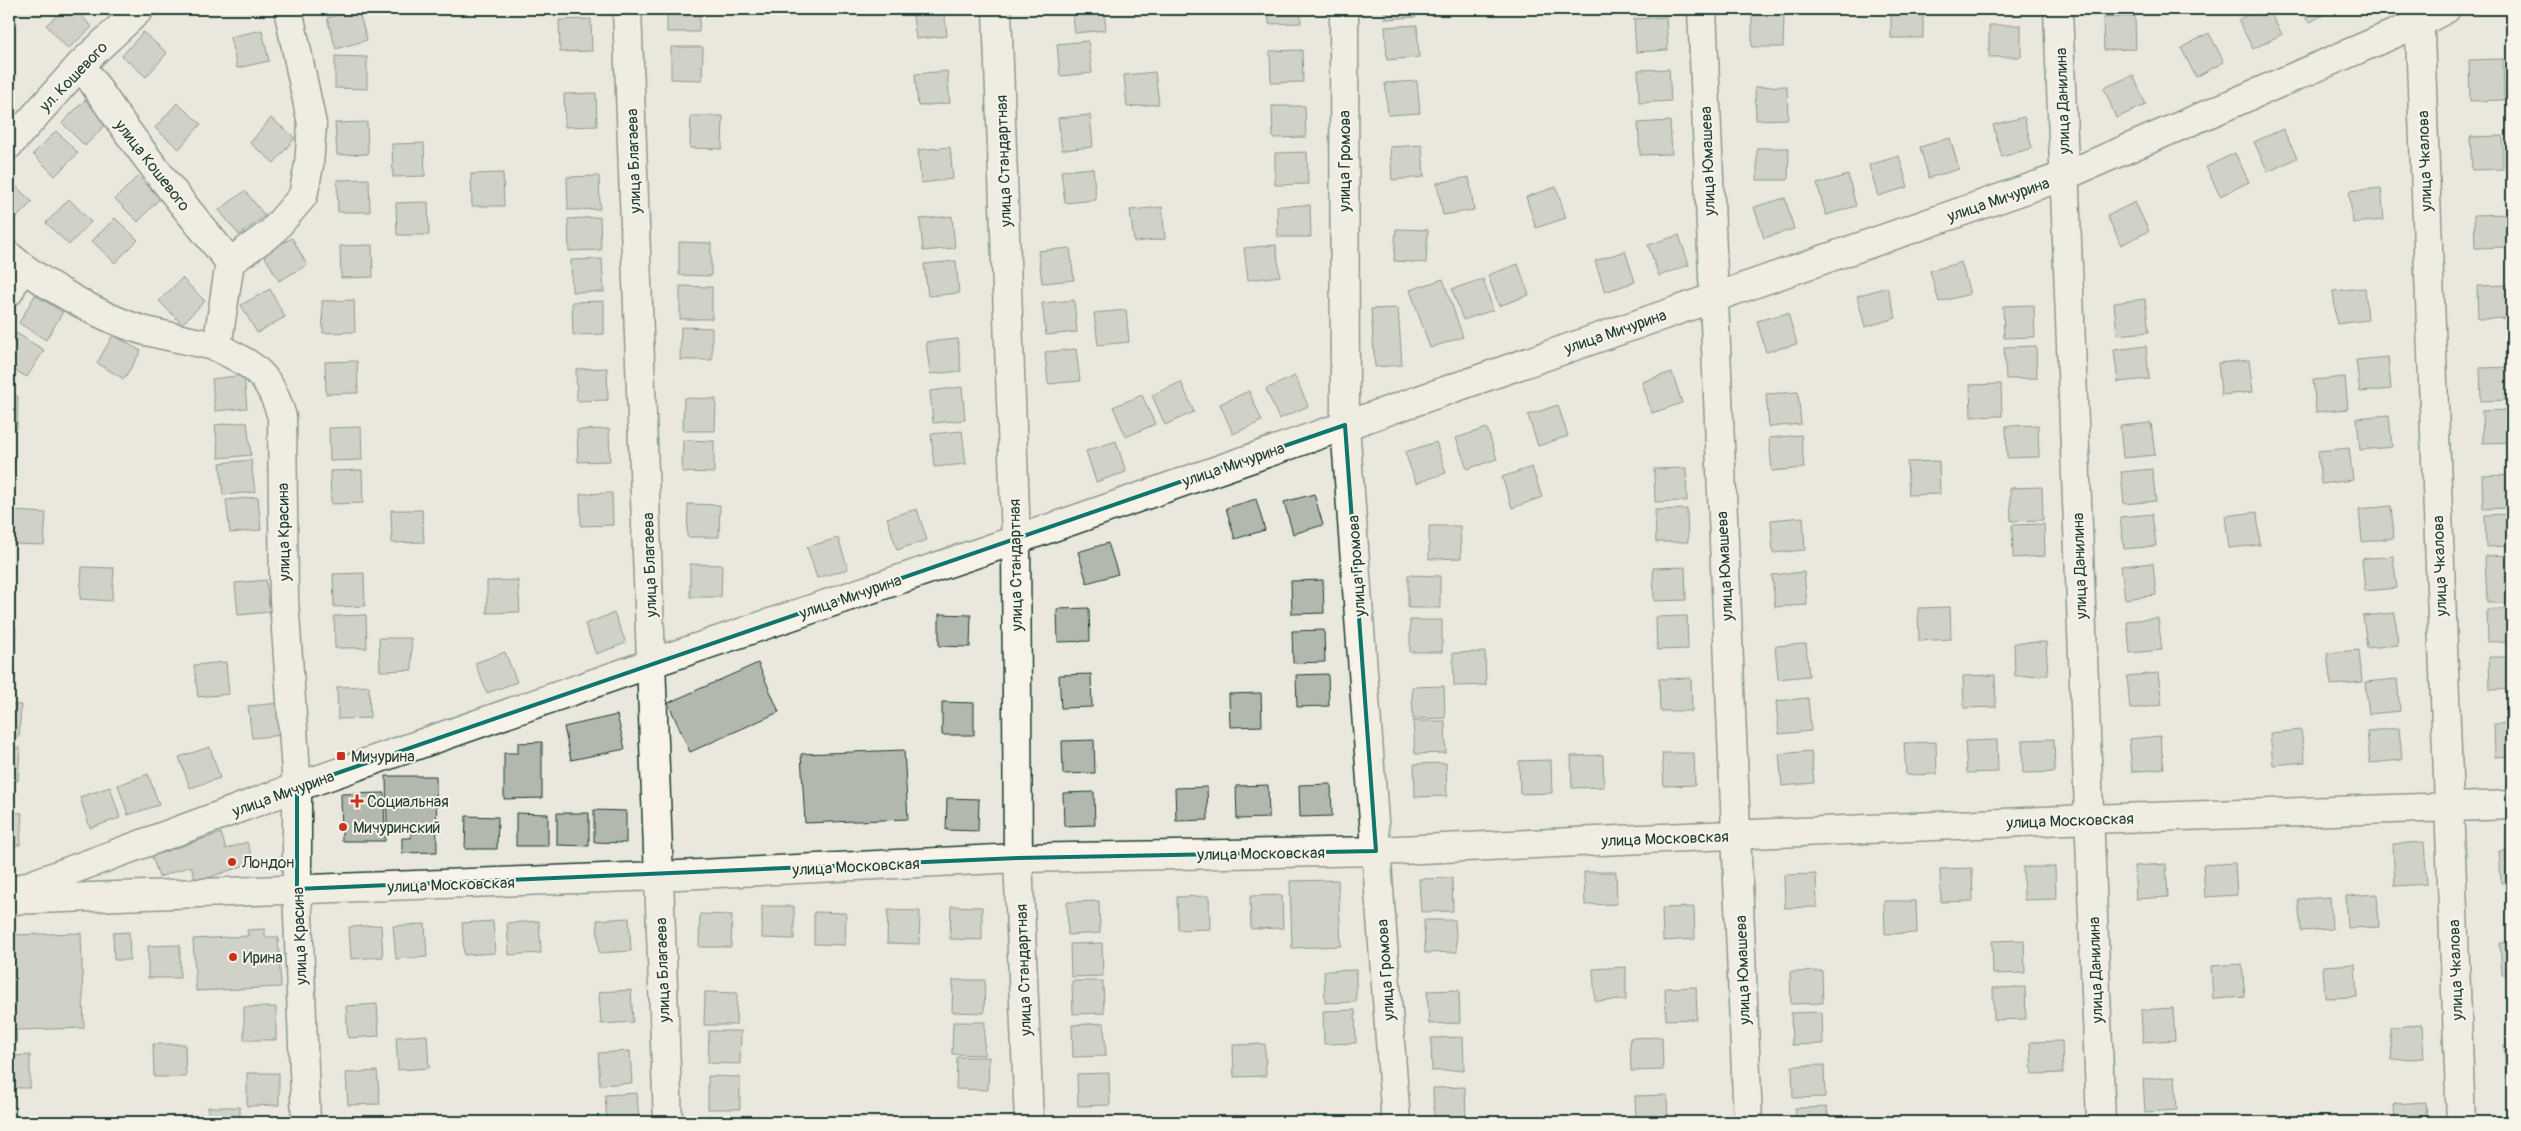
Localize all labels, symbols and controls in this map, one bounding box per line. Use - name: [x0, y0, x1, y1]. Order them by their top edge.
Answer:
- street label: ул. Кошевого: [35, 37, 112, 117]
- street label: улица Данилина: [2051, 47, 2075, 155]
- street label: улица Стандартная: [992, 95, 1016, 228]
- street label: улица Юмашева: [1696, 106, 1720, 217]
- street label: улица Благаева: [622, 108, 646, 215]
- street label: улица Громова: [1335, 110, 1355, 213]
- street label: улица Чкалова: [2413, 110, 2437, 213]
- street label: улица Кошевого: [110, 115, 194, 216]
- street label: улица Мичурина: [1944, 173, 2052, 227]
- street label: улица Мичурина: [1561, 305, 1669, 359]
- street label: улица Мичурина: [1179, 438, 1287, 492]
- street label: улица Красина: [273, 483, 295, 582]
- street label: улица Стандартная: [1005, 499, 1027, 632]
- street label: улица Юмашева: [1712, 511, 1738, 622]
- street label: улица Благаева: [638, 512, 662, 619]
- street label: улица Данилина: [2068, 512, 2092, 620]
- street label: улица Громова: [1343, 515, 1371, 618]
- street label: улица Чкалова: [2428, 515, 2452, 618]
- street label: улица Мичурина: [796, 570, 904, 624]
- place label: Мичурина: [351, 747, 415, 767]
- marker: Мичурина: [335, 750, 347, 762]
- street label: улица Мичурина: [229, 766, 337, 822]
- place label: Социальная: [367, 792, 449, 812]
- marker: Социальная: [351, 795, 363, 807]
- street label: улица Московская: [2005, 809, 2134, 833]
- place label: Мичуринский: [353, 818, 440, 838]
- marker: Мичуринский: [337, 821, 349, 833]
- street label: улица Московская: [1600, 827, 1729, 851]
- street label: улица Московская: [1196, 843, 1325, 865]
- place label: Лондон: [241, 853, 294, 873]
- street label: улица Московская: [791, 854, 920, 880]
- marker: Лондон: [226, 856, 238, 868]
- street label: улица Московская: [386, 873, 515, 897]
- street label: улица Красина: [288, 887, 312, 986]
- street label: улица Стандартная: [1012, 904, 1036, 1037]
- street label: улица Юмашева: [1731, 915, 1755, 1026]
- street label: улица Данилина: [2084, 916, 2108, 1024]
- street label: улица Благаева: [651, 917, 675, 1024]
- street label: улица Громова: [1372, 919, 1400, 1022]
- street label: улица Чкалова: [2444, 919, 2468, 1022]
- place label: Ирина: [243, 948, 283, 968]
- marker: Ирина: [227, 951, 239, 963]

